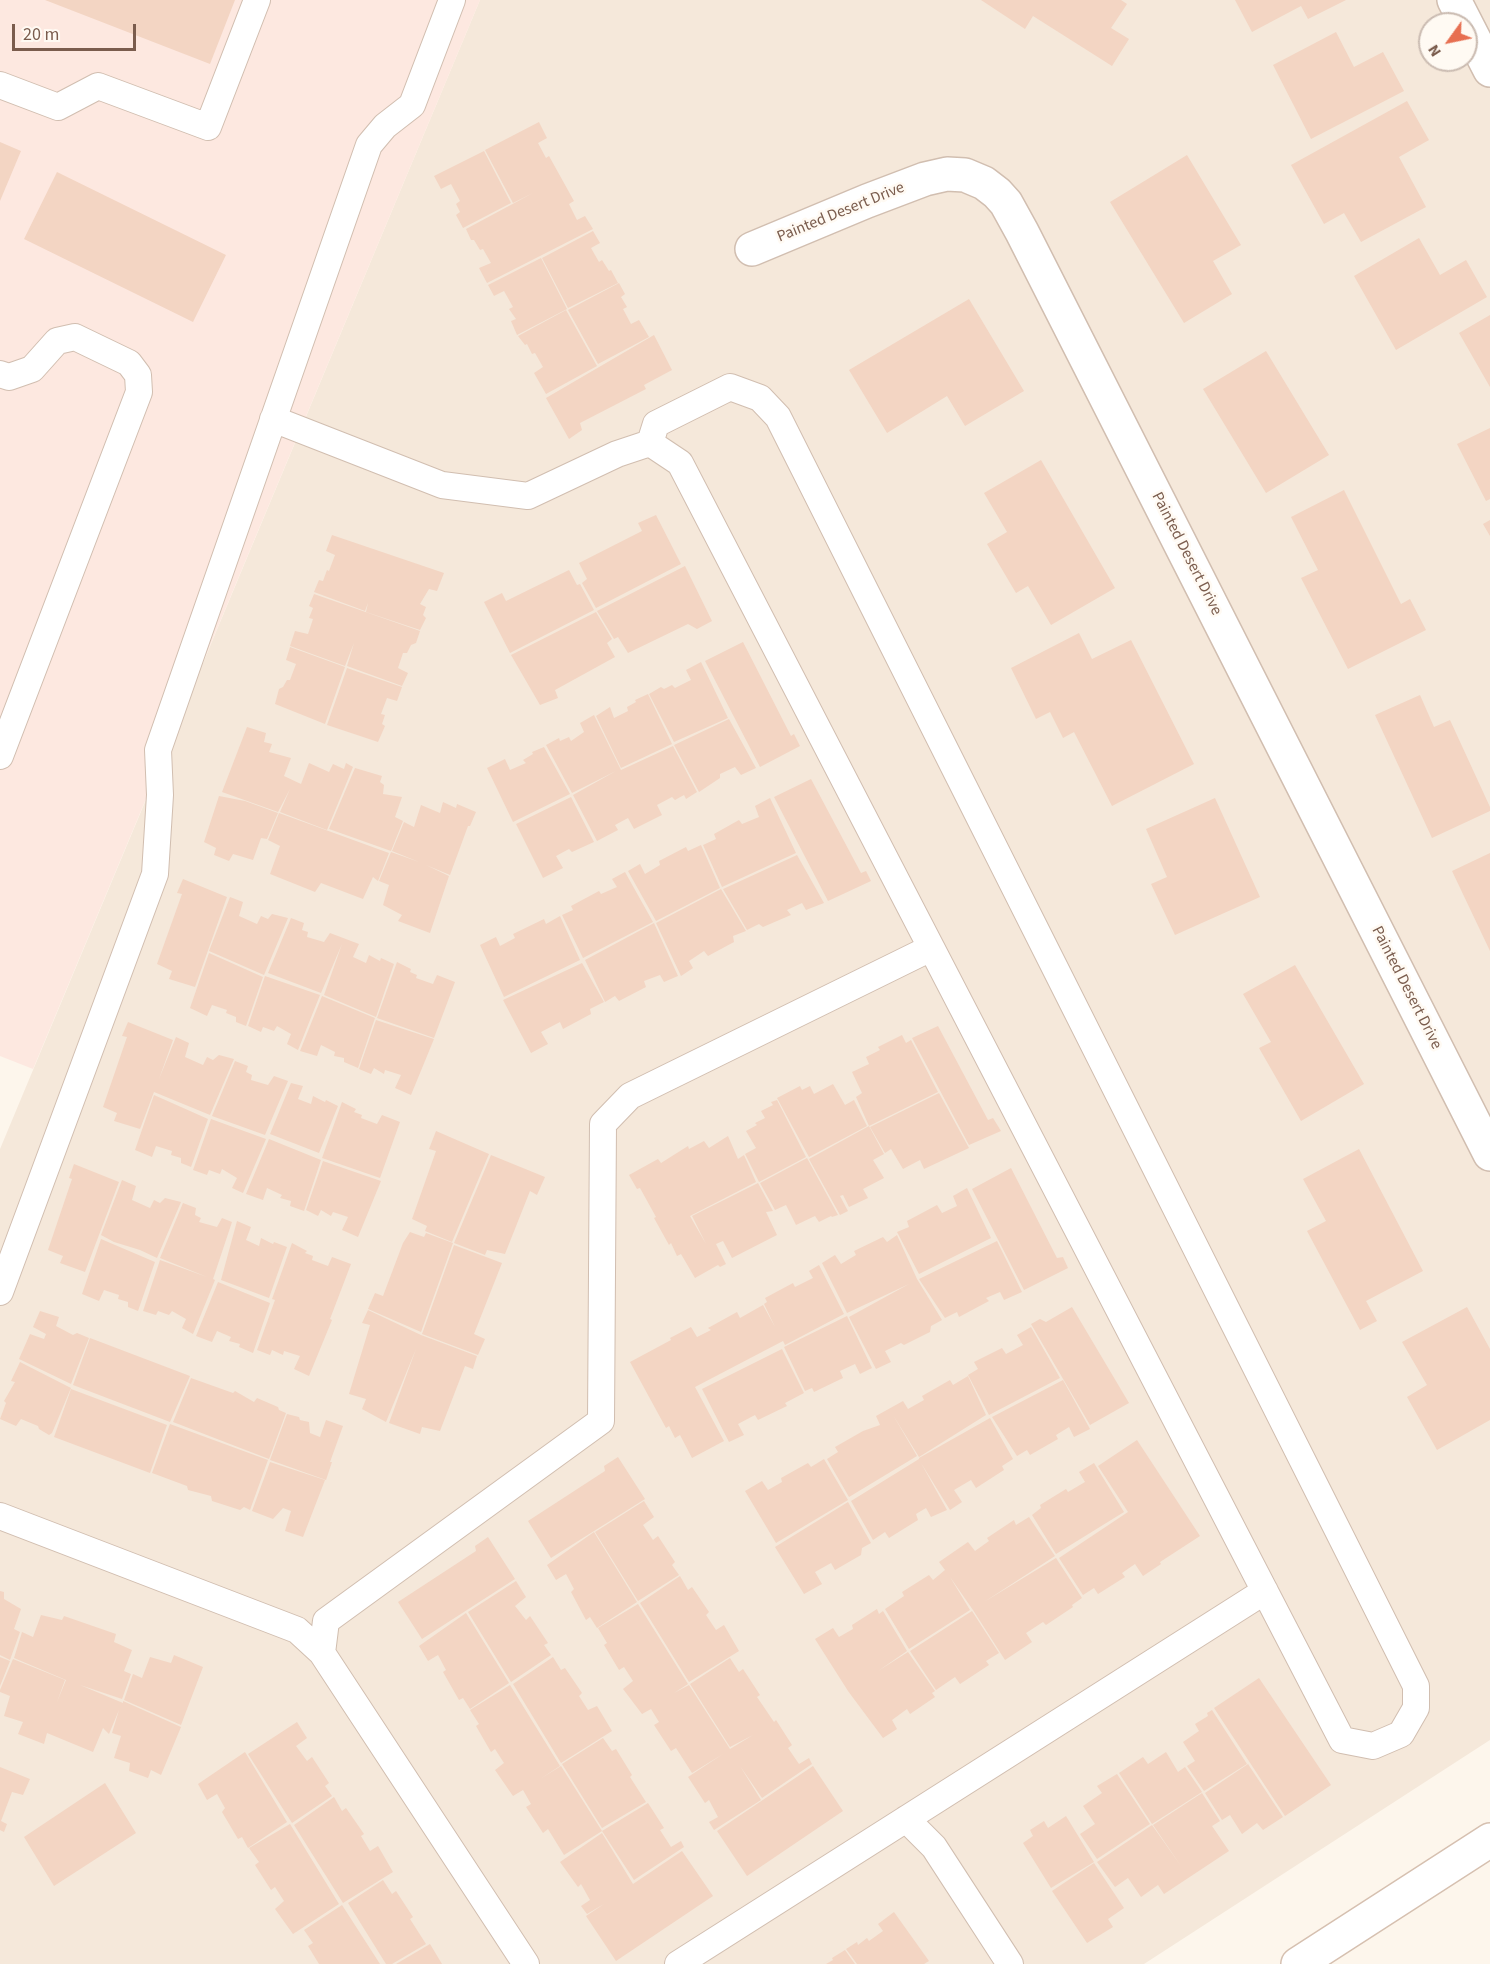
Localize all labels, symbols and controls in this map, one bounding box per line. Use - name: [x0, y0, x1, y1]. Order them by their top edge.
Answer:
- scale bar: [15, 12, 140, 50]
- north arrow: [1418, 12, 1478, 72]
- text: 20 m: [23, 22, 59, 47]
- text: N: [1422, 40, 1447, 61]
- street label: Painted Desert Drive: [775, 179, 907, 247]
- street label: Painted Desert Drive: [1147, 489, 1225, 619]
- street label: Painted Desert Drive: [1367, 923, 1445, 1053]

